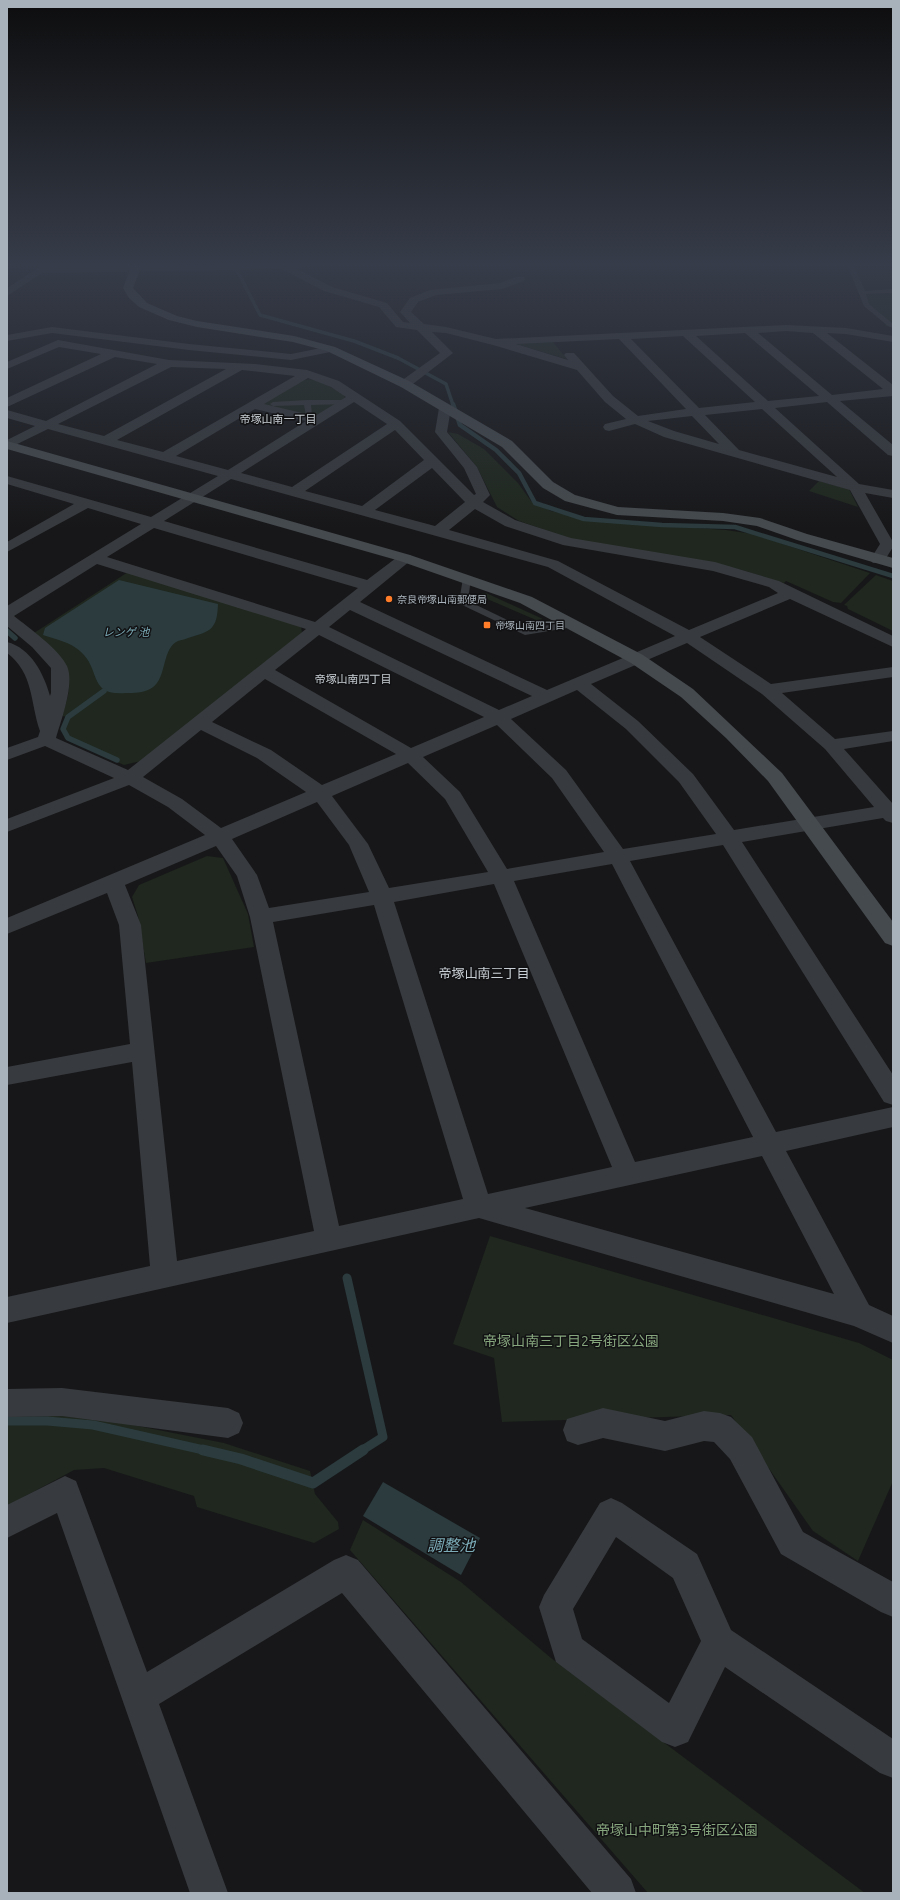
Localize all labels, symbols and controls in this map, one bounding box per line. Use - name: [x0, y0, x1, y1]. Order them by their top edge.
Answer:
- district label: 帝塚山南一丁目: [240, 413, 317, 425]
- marker: 奈良帝塚山南郵便局: [384, 594, 394, 604]
- place label: 奈良帝塚山南郵便局: [397, 594, 487, 605]
- marker: 帝塚山南四丁目: [482, 620, 492, 630]
- place label: 帝塚山南四丁目: [495, 620, 565, 631]
- water label: レンゲ 池: [103, 626, 150, 638]
- district label: 帝塚山南四丁目: [315, 673, 392, 685]
- district label: 帝塚山南三丁目: [438, 966, 530, 980]
- park label: 帝塚山南三丁目2号街区公園: [483, 1333, 659, 1349]
- water label: 調整池: [427, 1536, 477, 1554]
- park label: 帝塚山中町第3号街区公園: [596, 1822, 758, 1838]

